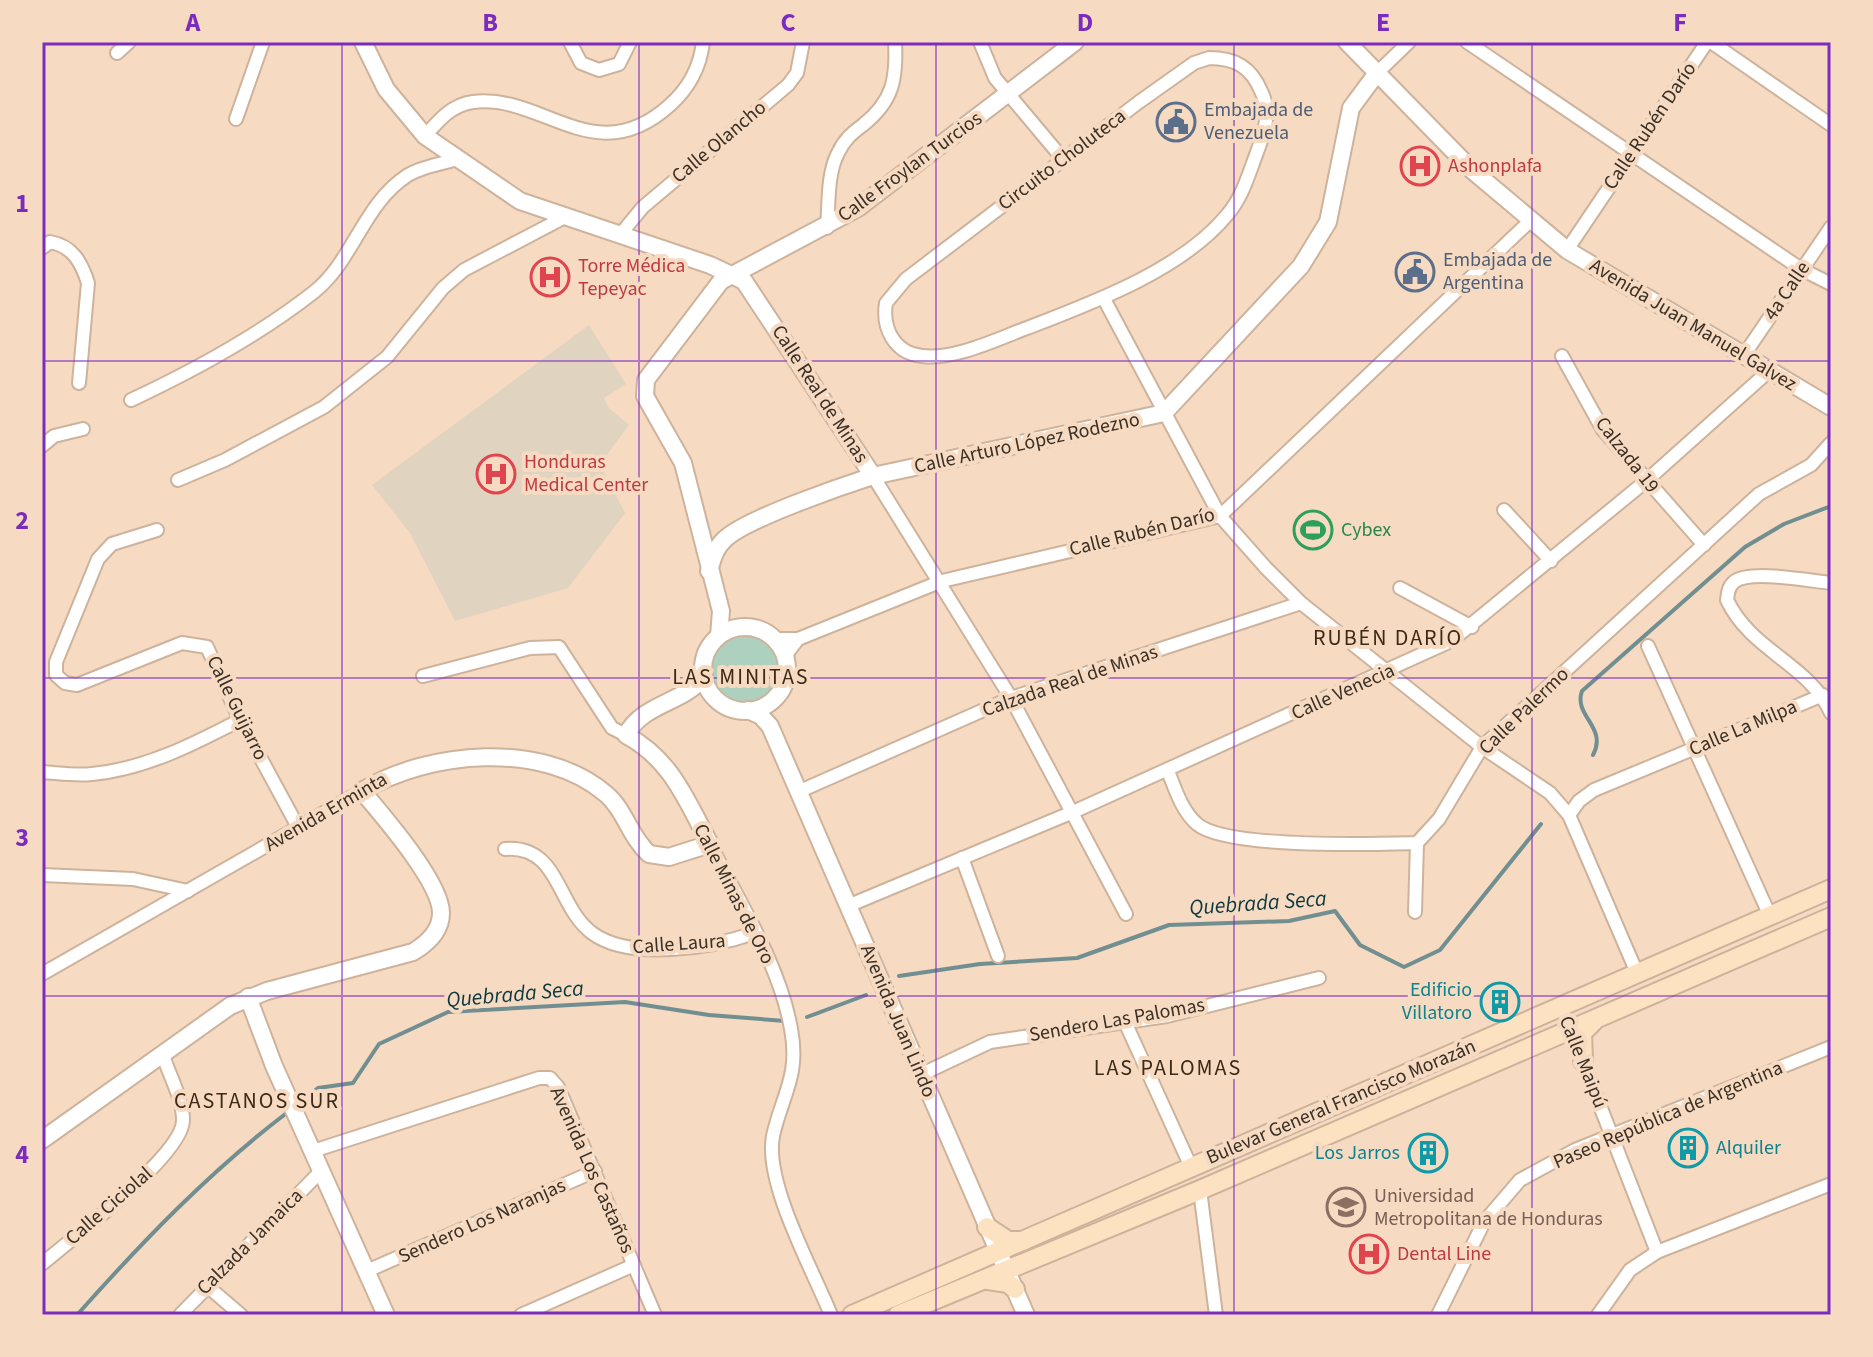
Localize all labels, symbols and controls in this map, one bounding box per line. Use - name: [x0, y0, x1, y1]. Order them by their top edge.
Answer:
- text: A: [185, 4, 202, 41]
- text: B: [482, 4, 498, 41]
- text: C: [780, 4, 796, 41]
- text: D: [1077, 4, 1093, 41]
- text: E: [1376, 4, 1390, 41]
- text: F: [1673, 4, 1687, 41]
- street label: Calle Rubén Darío: [1597, 56, 1703, 196]
- street label: Calle Olancho: [666, 94, 772, 190]
- place label: Embajada de Venezuela: [1204, 96, 1313, 147]
- public building icon: Embajada de Venezuela: [1155, 101, 1197, 143]
- street label: Circuito Choluteca: [992, 103, 1132, 217]
- street label: Calle Froylan Turcios: [832, 105, 988, 229]
- hospital icon: Ashonplafa: [1399, 145, 1441, 187]
- place label: Ashonplafa: [1448, 152, 1542, 180]
- text: 1: [15, 185, 29, 222]
- place label: Embajada de Argentina: [1443, 246, 1552, 297]
- public building icon: Embajada de Argentina: [1394, 251, 1436, 293]
- place label: Torre Médica Tepeyac: [578, 252, 685, 303]
- street label: Avenida Juan Manuel Galvez: [1584, 252, 1802, 398]
- hospital icon: Torre Médica Tepeyac: [529, 256, 571, 298]
- street label: 4a Calle: [1757, 256, 1817, 326]
- street label: Calle Real de Minas: [765, 319, 875, 469]
- street label: Calle Arturo López Rodezno: [912, 405, 1142, 481]
- street label: Calzada 19: [1588, 411, 1666, 499]
- place label: Honduras Medical Center: [524, 448, 648, 499]
- hospital icon: Honduras Medical Center: [475, 453, 517, 495]
- street label: Calle Rubén Darío: [1066, 500, 1218, 564]
- text: 2: [15, 502, 29, 539]
- sports icon: Cybex: [1292, 509, 1334, 551]
- place label: Cybex: [1341, 516, 1391, 544]
- district label: RUBÉN DARÍO: [1313, 622, 1463, 654]
- street label: Calzada Real de Minas: [979, 638, 1161, 724]
- street label: Calle Guijarro: [200, 651, 274, 765]
- street label: Calle Venecia: [1287, 657, 1399, 727]
- district label: LAS MINITAS: [672, 661, 810, 693]
- street label: Calle Palermo: [1473, 661, 1575, 761]
- street label: Calle La Milpa: [1685, 693, 1801, 763]
- street label: Avenida Erminta: [260, 766, 392, 858]
- text: 3: [15, 819, 29, 856]
- street label: Calle Minas de Oro: [686, 819, 782, 969]
- water label: Quebrada Seca: [1188, 882, 1328, 924]
- street label: Calle Laura: [632, 927, 726, 961]
- street label: Avenida Juan Lindo: [853, 940, 943, 1102]
- water label: Quebrada Seca: [445, 972, 585, 1016]
- place label: Edificio Villatoro: [1402, 976, 1472, 1027]
- building icon: Edificio Villatoro: [1479, 981, 1521, 1023]
- street label: Sendero Las Palomas: [1027, 991, 1207, 1049]
- street label: Calle Maipú: [1552, 1012, 1614, 1112]
- street label: Bulevar General Francisco Morazán: [1202, 1032, 1480, 1172]
- district label: LAS PALOMAS: [1094, 1052, 1242, 1084]
- street label: Paseo República de Argentina: [1549, 1054, 1787, 1176]
- street label: Avenida Los Castaños: [543, 1082, 641, 1258]
- district label: CASTANOS SUR: [174, 1085, 340, 1117]
- building icon: Alquiler: [1667, 1127, 1709, 1169]
- building icon: Los Jarros: [1407, 1132, 1449, 1174]
- place label: Alquiler: [1716, 1134, 1781, 1162]
- text: 4: [15, 1136, 29, 1173]
- place label: Los Jarros: [1315, 1139, 1400, 1167]
- street label: Calle Ciciolal: [59, 1160, 159, 1252]
- street label: Sendero Los Naranjas: [394, 1171, 570, 1271]
- place label: Universidad Metropolitana de Honduras: [1374, 1182, 1603, 1233]
- street label: Calzada Jamaica: [191, 1183, 309, 1301]
- school or university icon: Universidad Metropolitana de Honduras: [1325, 1186, 1367, 1228]
- hospital icon: Dental Line: [1348, 1233, 1390, 1275]
- place label: Dental Line: [1397, 1240, 1491, 1268]

